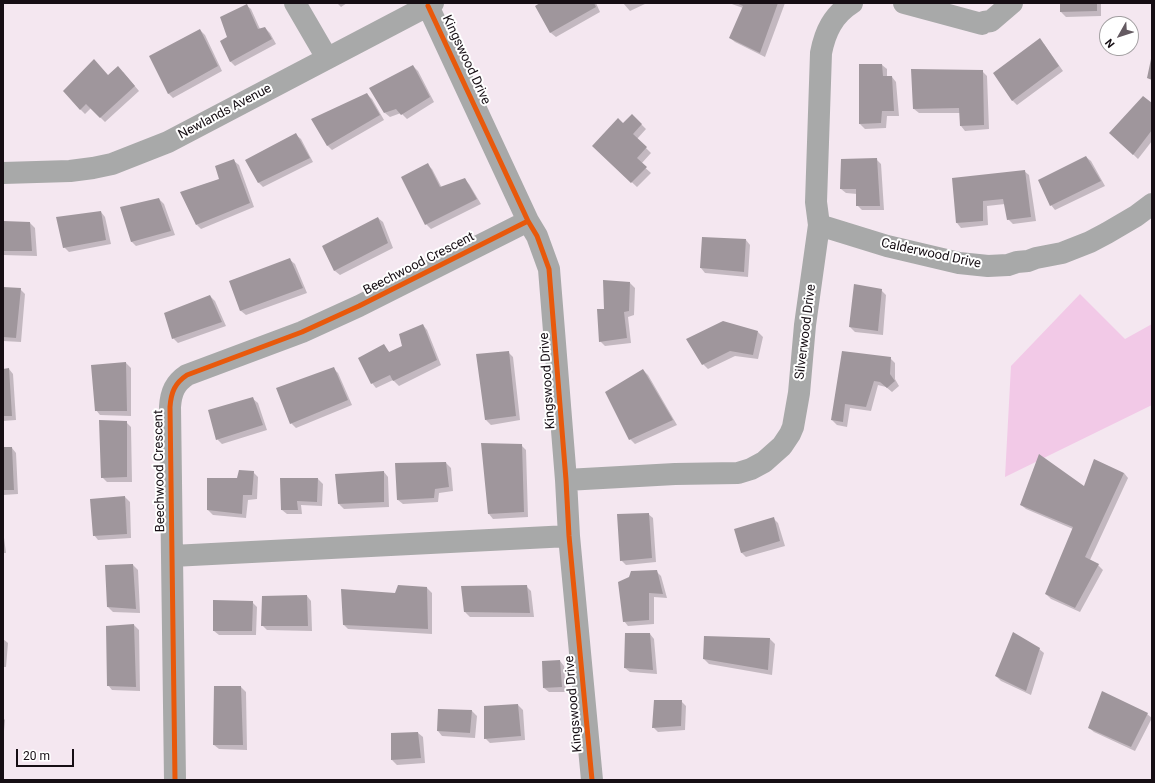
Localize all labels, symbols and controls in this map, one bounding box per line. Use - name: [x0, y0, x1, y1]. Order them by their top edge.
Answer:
- street label: Kingswood Drive: [438, 13, 494, 107]
- north arrow: [1099, 16, 1139, 56]
- text: N: [1103, 36, 1118, 50]
- street label: Newlands Avenue: [176, 81, 274, 143]
- street label: Beechwood Crescent: [361, 229, 477, 299]
- street label: Calderwood Drive: [880, 236, 982, 272]
- street label: Silverwood Drive: [792, 283, 820, 381]
- street label: Kingswood Drive: [537, 332, 559, 430]
- street label: Beechwood Crescent: [151, 410, 169, 532]
- street label: Kingswood Drive: [562, 655, 586, 753]
- scale bar: [18, 741, 76, 767]
- text: 20 m: [23, 749, 50, 763]

